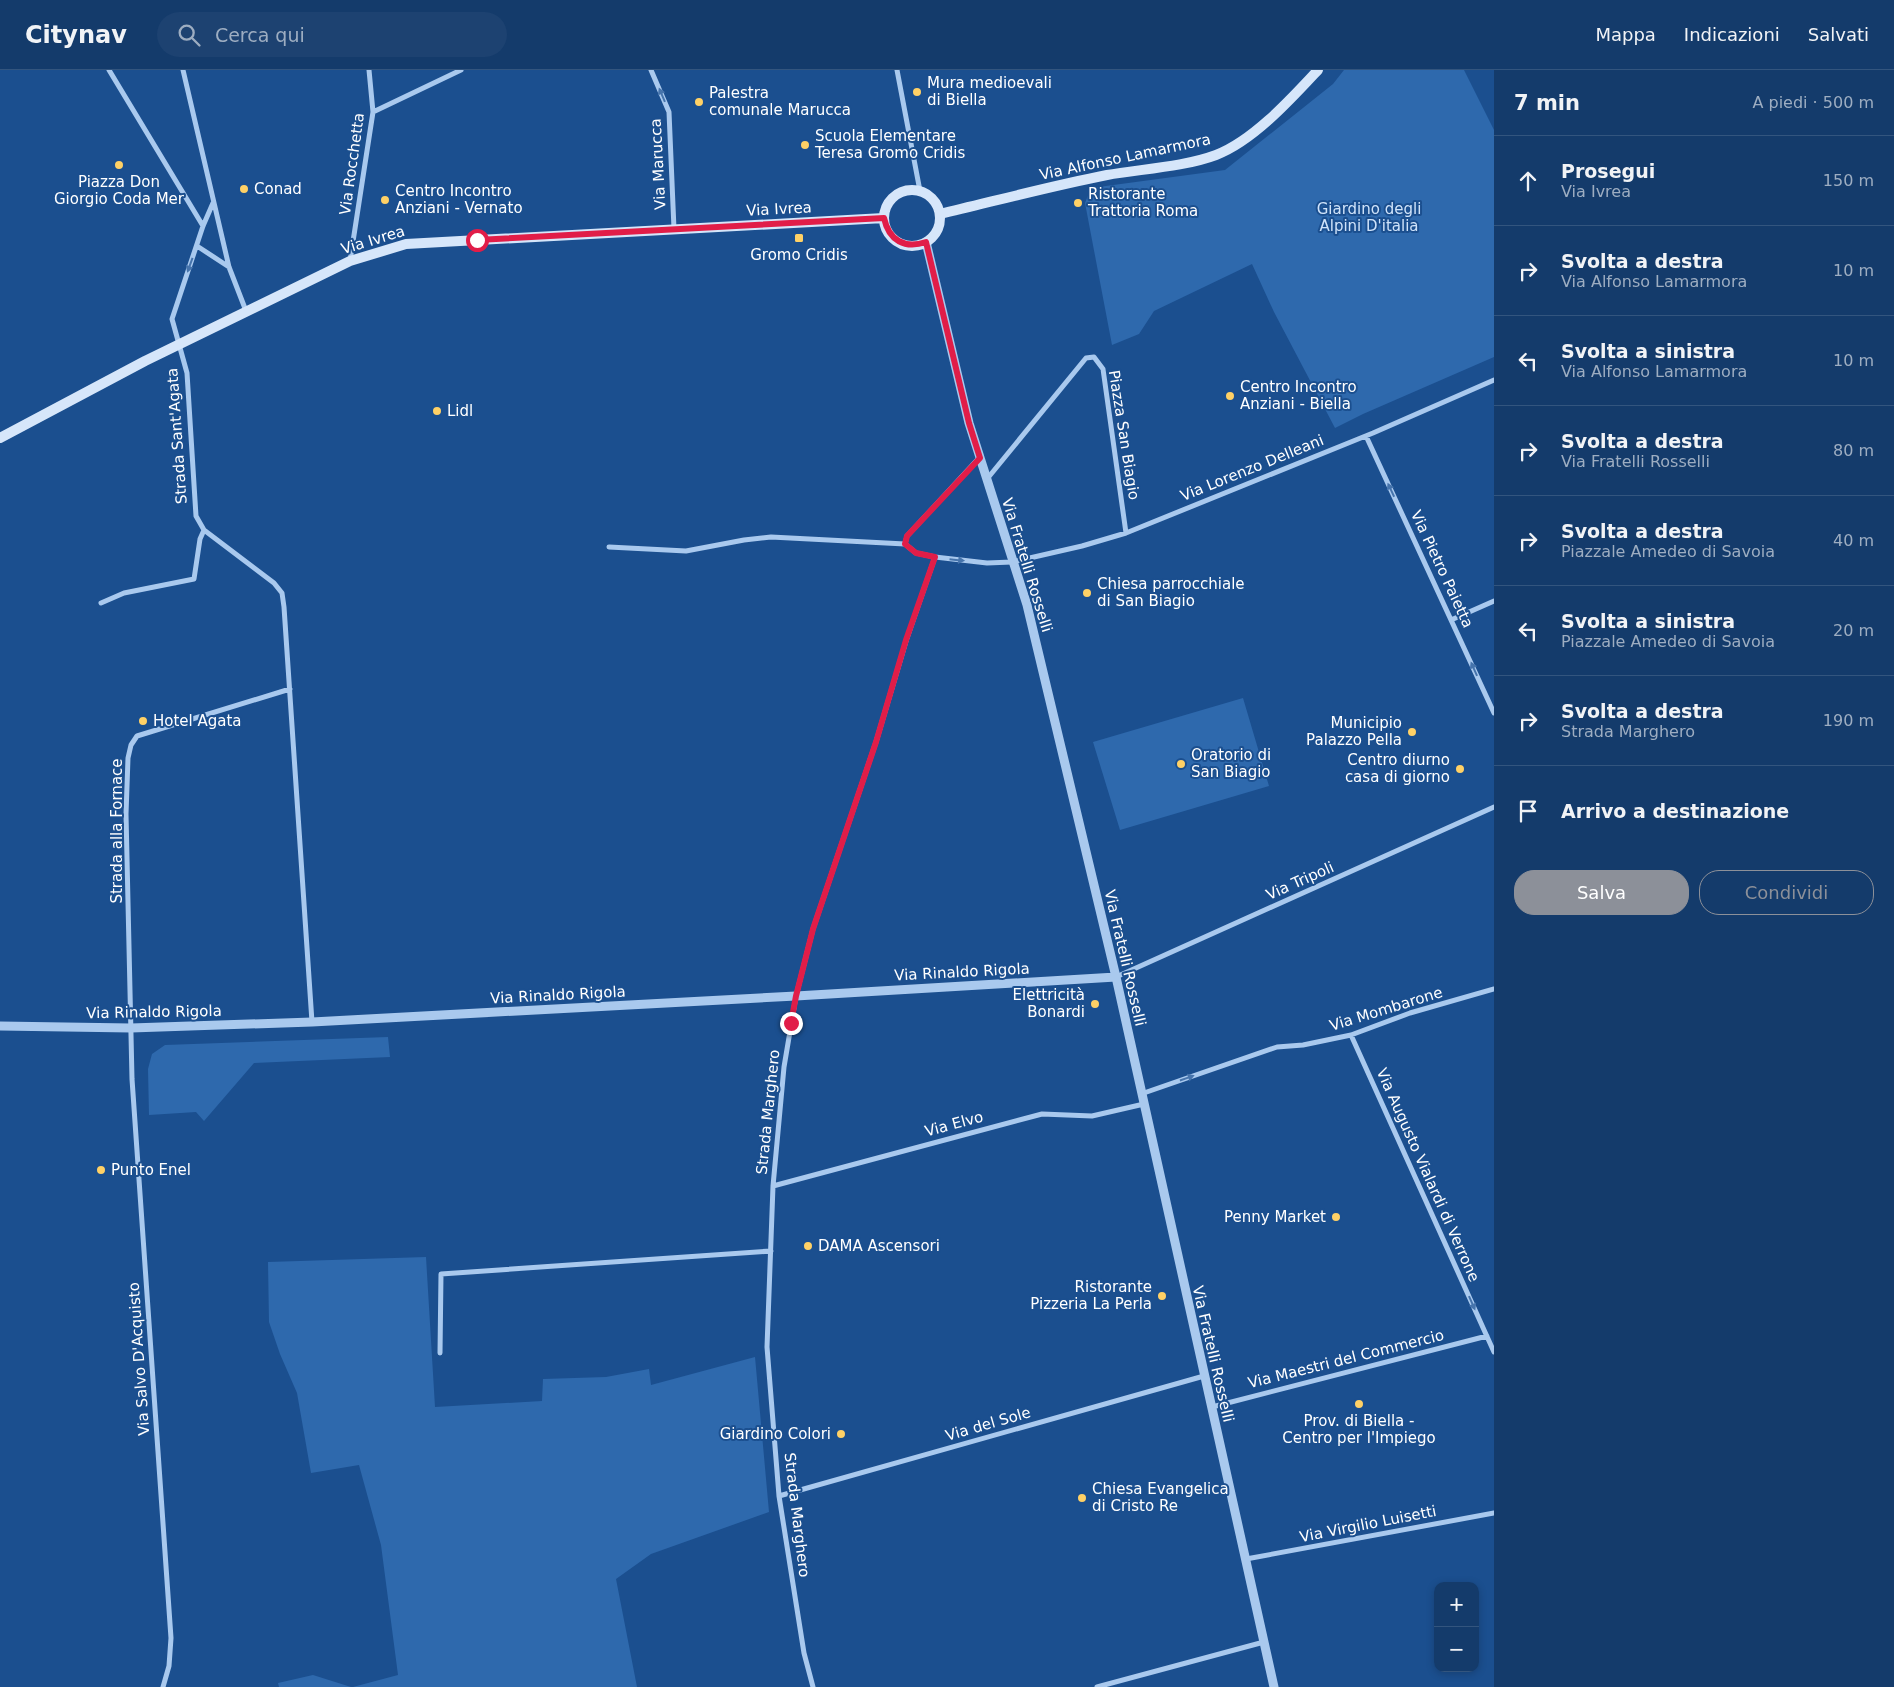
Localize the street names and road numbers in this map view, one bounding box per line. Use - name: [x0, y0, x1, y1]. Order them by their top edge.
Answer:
- street label: Via Rocchetta: [336, 112, 368, 216]
- street label: Via Marucca: [647, 118, 669, 210]
- street label: Via Alfonso Lamarmora: [1038, 130, 1212, 184]
- street label: Via Ivrea: [746, 198, 812, 220]
- street label: Via Ivrea: [339, 222, 407, 258]
- street label: Strada Sant'Agata: [163, 367, 191, 505]
- street label: Piazza San Biagio: [1105, 369, 1143, 501]
- street label: Via Lorenzo Delleani: [1178, 431, 1326, 505]
- street label: Via Fratelli Rosselli: [998, 496, 1056, 634]
- street label: Via Pietro Paietta: [1407, 507, 1477, 631]
- street label: Strada alla Fornace: [108, 758, 126, 904]
- street label: Via Tripoli: [1263, 858, 1337, 904]
- street label: Via Fratelli Rosselli: [1101, 888, 1149, 1028]
- street label: Via Rinaldo Rigola: [894, 959, 1030, 985]
- street label: Via Rinaldo Rigola: [490, 982, 626, 1008]
- street label: Via Mombarone: [1327, 983, 1445, 1035]
- street label: Via Rinaldo Rigola: [86, 1002, 222, 1022]
- street label: Strada Marghero: [752, 1049, 784, 1175]
- street label: Via Augusto Vialardi di Verrone: [1373, 1065, 1483, 1285]
- street label: Via Elvo: [923, 1108, 985, 1140]
- street label: Via Salvo D'Acquisto: [125, 1282, 153, 1436]
- street label: Via Fratelli Rosselli: [1189, 1284, 1237, 1424]
- street label: Via Maestri del Commercio: [1246, 1326, 1446, 1392]
- street label: Via del Sole: [943, 1403, 1033, 1445]
- street label: Strada Marghero: [780, 1452, 814, 1578]
- street label: Via Virgilio Luisetti: [1298, 1502, 1438, 1546]

